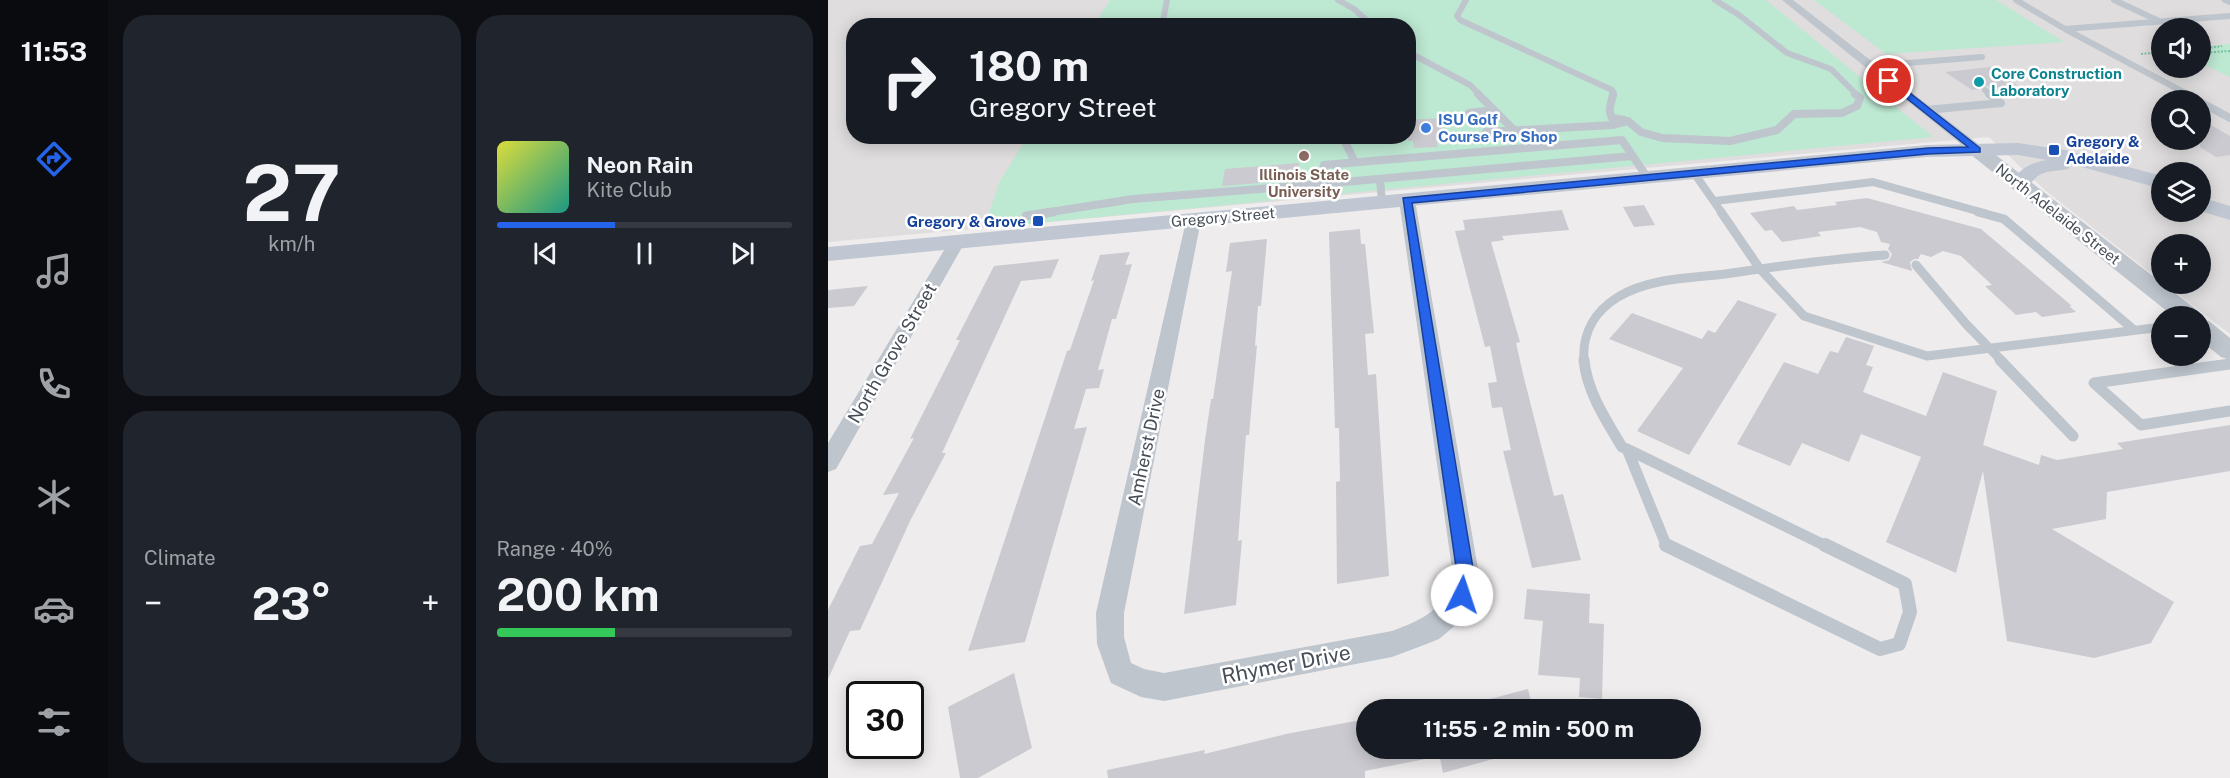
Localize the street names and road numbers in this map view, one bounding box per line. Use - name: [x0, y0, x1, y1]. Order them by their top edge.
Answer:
- street label: North Adelaide Street: [1993, 160, 2124, 268]
- street label: Gregory Street: [1170, 204, 1276, 230]
- street label: North Grove Street: [843, 279, 941, 427]
- street label: Amherst Drive: [1123, 386, 1169, 508]
- street label: Rhymer Drive: [1219, 639, 1353, 689]

